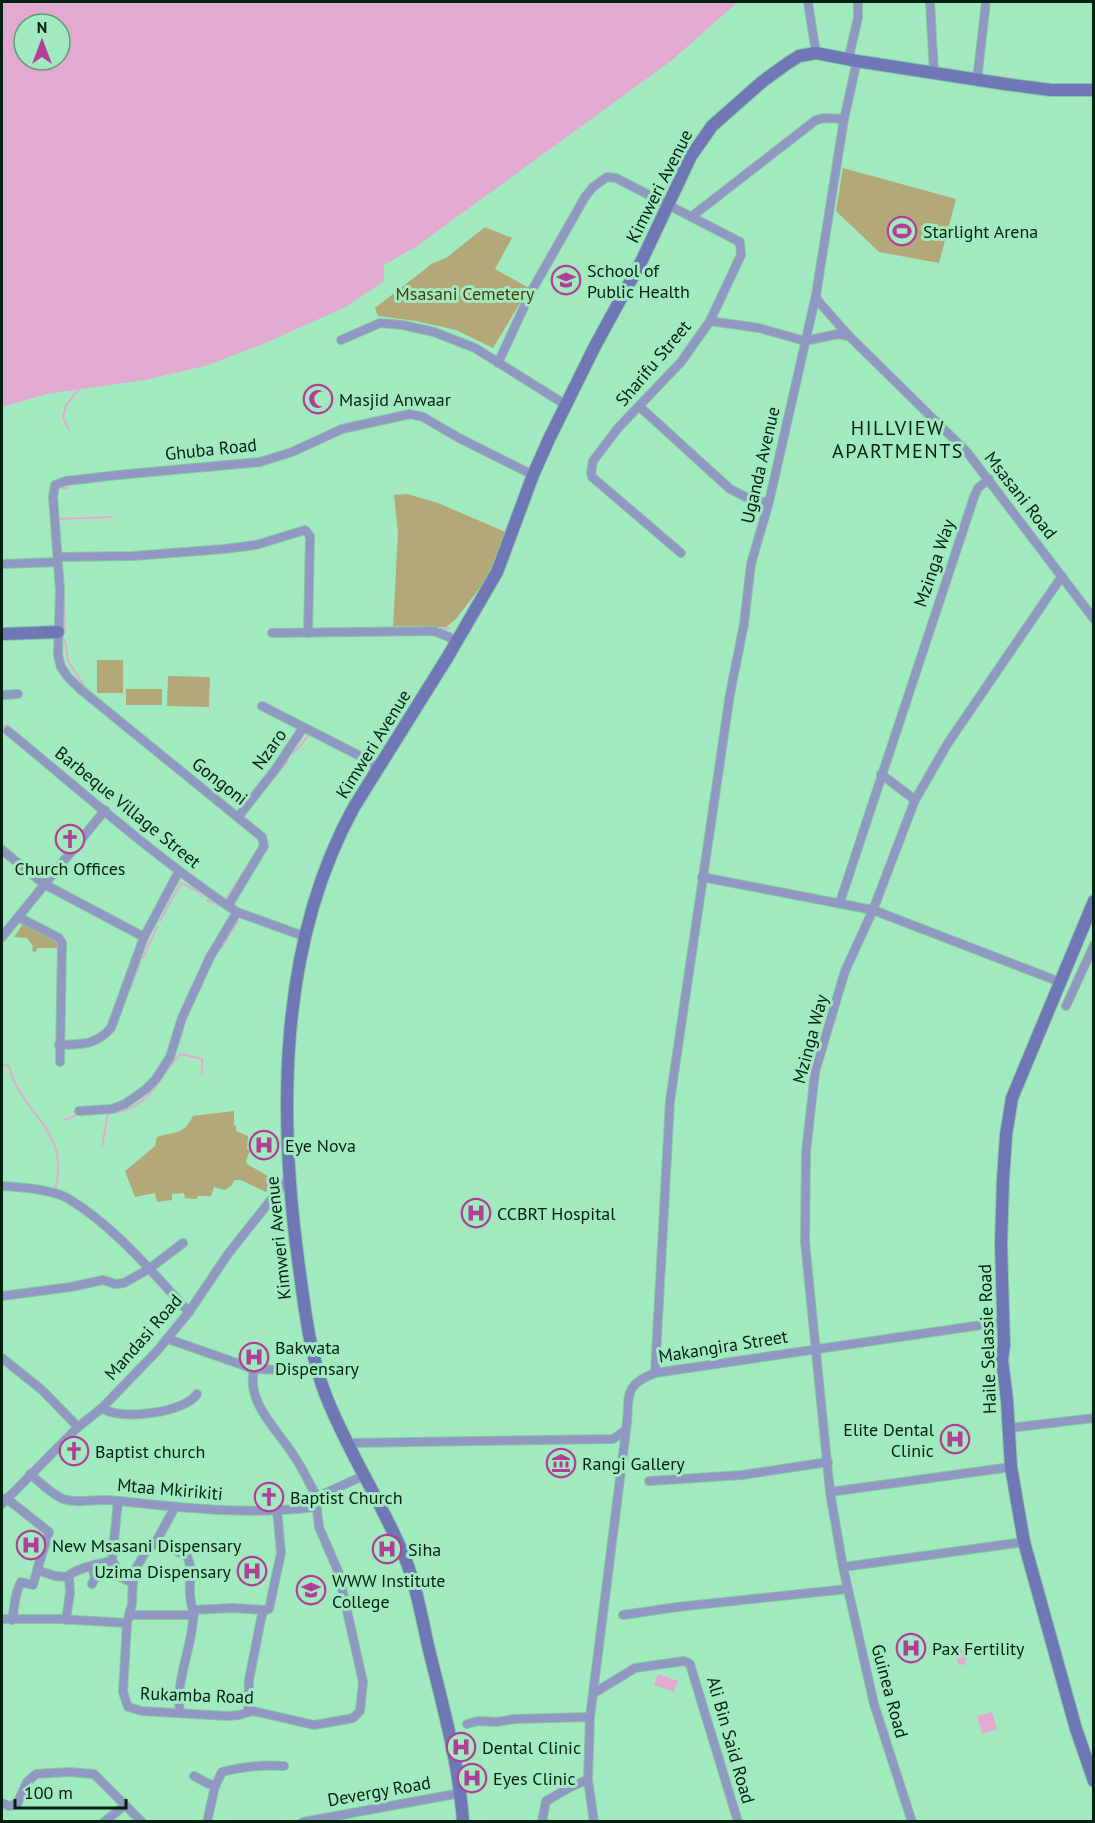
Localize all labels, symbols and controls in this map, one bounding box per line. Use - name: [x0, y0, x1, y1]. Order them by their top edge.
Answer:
- north arrow: [12, 12, 72, 72]
- text: N: [37, 17, 47, 37]
- street label: Kimweri Avenue: [621, 126, 697, 246]
- sports icon: Starlight Arena: [886, 215, 918, 247]
- place label: Starlight Arena: [923, 220, 1038, 243]
- place label: School of Public Health: [587, 259, 690, 303]
- school or university icon: School of Public Health: [550, 264, 582, 296]
- park label: Msasani Cemetery: [396, 282, 535, 305]
- street label: Sharifu Street: [610, 315, 696, 411]
- mosque icon: Masjid Anwaar: [302, 383, 334, 415]
- place label: Masjid Anwaar: [339, 388, 451, 411]
- street label: Uganda Avenue: [735, 404, 785, 526]
- district label: HILLVIEW APARTMENTS: [832, 415, 964, 464]
- street label: Ghuba Road: [164, 433, 258, 465]
- street label: Msasani Road: [980, 447, 1062, 543]
- street label: Mzinga Way: [908, 515, 960, 610]
- street label: Kimweri Avenue: [330, 685, 416, 803]
- street label: Nzaro: [247, 724, 291, 774]
- street label: Barbeque Village Street: [50, 741, 206, 873]
- street label: Gongoni: [188, 752, 252, 810]
- church icon: Church Offices: [54, 823, 86, 855]
- place label: Church Offices: [15, 857, 125, 880]
- street label: Mzinga Way: [787, 991, 833, 1086]
- hospital icon: Eye Nova: [248, 1129, 280, 1161]
- place label: Eye Nova: [285, 1134, 356, 1157]
- street label: Kimweri Avenue: [260, 1175, 296, 1301]
- hospital icon: CCBRT Hospital: [460, 1197, 492, 1229]
- place label: CCBRT Hospital: [497, 1202, 616, 1225]
- street label: Haile Selassie Road: [973, 1264, 1001, 1414]
- street label: Mandasi Road: [99, 1289, 187, 1385]
- street label: Makangira Street: [657, 1324, 789, 1368]
- place label: Bakwata Dispensary: [275, 1336, 360, 1380]
- hospital icon: Bakwata Dispensary: [238, 1341, 270, 1373]
- place label: Elite Dental Clinic: [843, 1418, 935, 1462]
- hospital icon: Elite Dental Clinic: [939, 1423, 971, 1455]
- church icon: Baptist church: [58, 1435, 90, 1467]
- place label: Baptist church: [95, 1440, 205, 1463]
- museum icon: Rangi Gallery: [545, 1447, 577, 1479]
- place label: Rangi Gallery: [582, 1452, 685, 1475]
- street label: Mtaa Mkirikiti: [116, 1473, 224, 1505]
- church icon: Baptist Church: [253, 1481, 285, 1513]
- place label: Baptist Church: [290, 1486, 403, 1509]
- hospital icon: New Msasani Dispensary: [15, 1529, 47, 1561]
- hospital icon: Siha: [371, 1533, 403, 1565]
- place label: New Msasani Dispensary: [52, 1534, 242, 1557]
- place label: Siha: [408, 1538, 441, 1561]
- hospital icon: Uzima Dispensary: [236, 1555, 268, 1587]
- place label: Uzima Dispensary: [94, 1560, 232, 1583]
- place label: WWW Institute College: [332, 1569, 446, 1613]
- school or university icon: WWW Institute College: [295, 1574, 327, 1606]
- hospital icon: Pax Fertility: [895, 1632, 927, 1664]
- place label: Pax Fertility: [932, 1637, 1025, 1660]
- street label: Guinea Road: [866, 1641, 914, 1741]
- street label: Ali Bin Said Road: [702, 1674, 760, 1806]
- street label: Rukamba Road: [140, 1682, 254, 1708]
- hospital icon: Dental Clinic: [445, 1731, 477, 1763]
- place label: Dental Clinic: [482, 1736, 581, 1759]
- hospital icon: Eyes Clinic: [456, 1762, 488, 1794]
- place label: Eyes Clinic: [493, 1767, 576, 1790]
- street label: Devergy Road: [326, 1771, 432, 1811]
- scale bar: [15, 1772, 126, 1810]
- text: 100 m: [24, 1781, 73, 1804]

